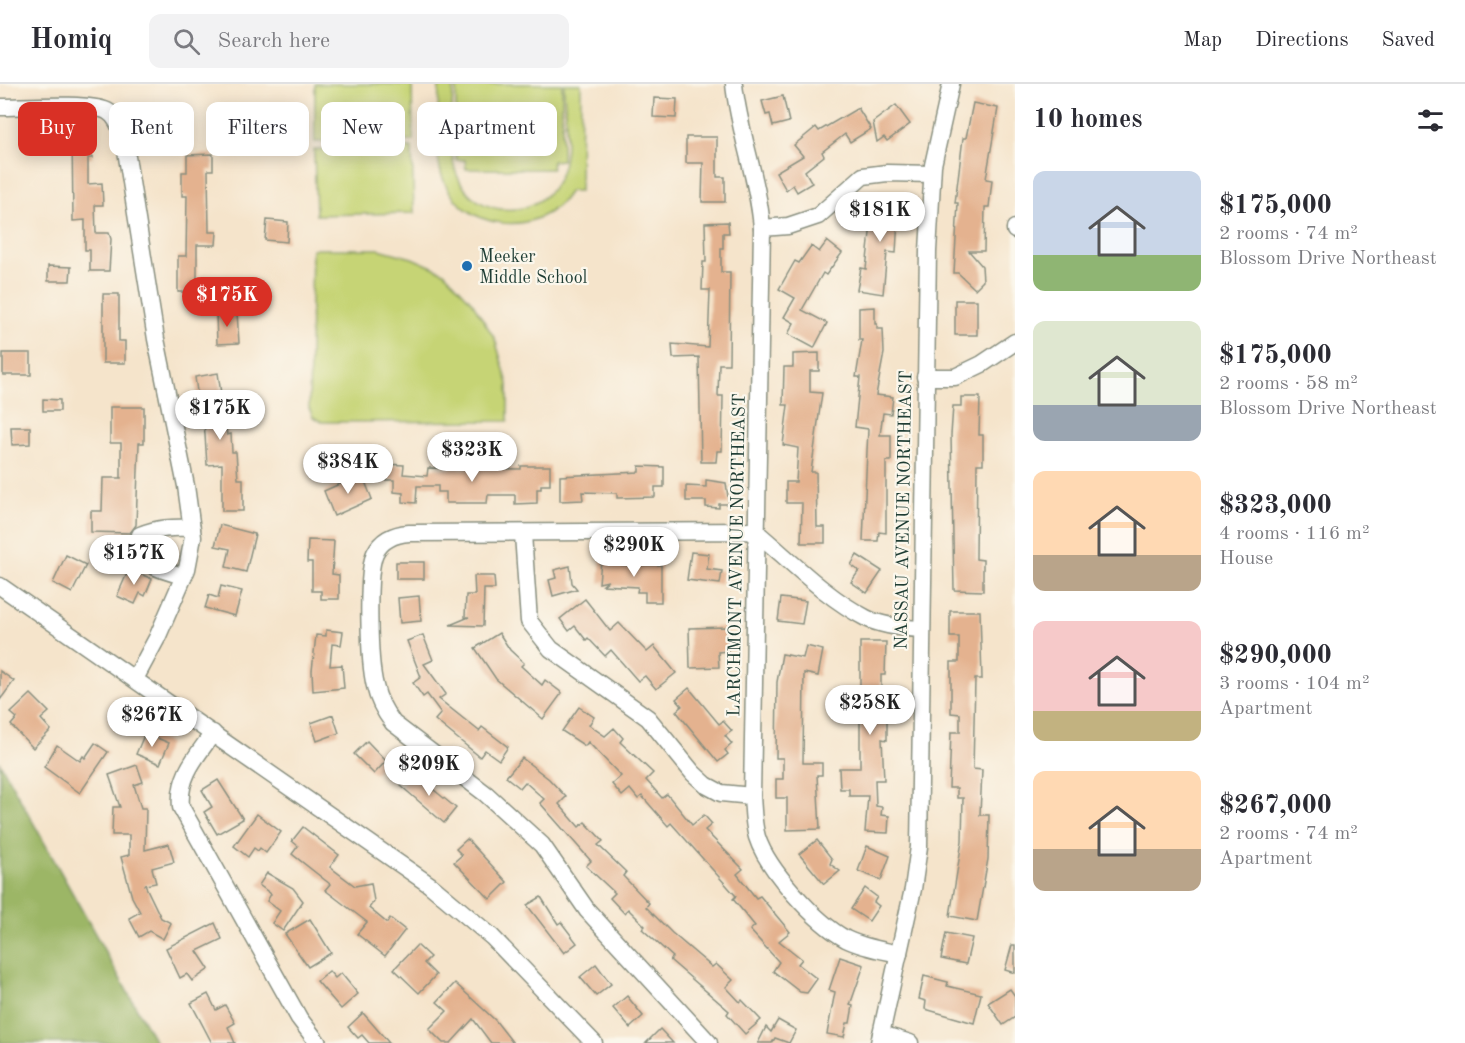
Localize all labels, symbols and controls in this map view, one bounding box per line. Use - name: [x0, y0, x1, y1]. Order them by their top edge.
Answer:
- search box: [149, 14, 569, 68]
- icon: search: [170, 25, 203, 58]
- text: Homiq: [30, 27, 113, 55]
- text: Search here: [218, 30, 330, 52]
- text: Map: [1183, 30, 1222, 51]
- text: Directions: [1255, 30, 1349, 51]
- text: Saved: [1382, 30, 1435, 51]
- chip: Buy: [18, 102, 97, 156]
- chip: Rent: [109, 102, 194, 156]
- chip: Filters: [206, 102, 309, 156]
- chip: New: [321, 102, 405, 156]
- chip: Apartment: [417, 102, 557, 156]
- icon: filters: [1414, 104, 1447, 137]
- text: 10 homes: [1033, 107, 1142, 133]
- pin: $181K: [838, 192, 922, 243]
- text: $175,000: [1219, 193, 1332, 219]
- icon: home: [1081, 195, 1153, 267]
- text: $181K: [849, 201, 911, 221]
- text: 2 rooms · 74 m²: [1219, 224, 1358, 244]
- place label: Meeker Middle School: [479, 248, 588, 287]
- text: Blossom Drive Northeast: [1219, 249, 1437, 269]
- marker: Meeker Middle School: [460, 259, 474, 273]
- pin: $175K: [185, 277, 269, 328]
- text: $175K: [196, 286, 258, 306]
- text: $175,000: [1219, 343, 1332, 369]
- icon: home: [1081, 345, 1153, 417]
- street label: NASSAU AVENUE NORTHEAST: [893, 370, 915, 650]
- text: 2 rooms · 58 m²: [1219, 374, 1358, 394]
- pin: $175K: [178, 390, 262, 441]
- street label: LARCHMONT AVENUE NORTHEAST: [725, 393, 749, 717]
- text: $175K: [189, 399, 251, 419]
- text: Blossom Drive Northeast: [1219, 399, 1437, 419]
- pin: $323K: [430, 432, 514, 483]
- text: $323K: [441, 441, 503, 461]
- pin: $384K: [306, 444, 390, 495]
- text: $384K: [317, 453, 379, 473]
- text: $323,000: [1219, 493, 1332, 519]
- icon: home: [1081, 495, 1153, 567]
- text: 4 rooms · 116 m²: [1219, 524, 1369, 544]
- pin: $290K: [592, 527, 676, 578]
- pin: $157K: [92, 535, 176, 586]
- text: $290K: [603, 536, 665, 556]
- text: $157K: [103, 544, 165, 564]
- text: House: [1219, 549, 1273, 569]
- text: $290,000: [1219, 643, 1332, 669]
- icon: home: [1081, 645, 1153, 717]
- text: 3 rooms · 104 m²: [1219, 674, 1369, 694]
- pin: $258K: [828, 685, 912, 736]
- text: $258K: [839, 694, 901, 714]
- pin: $267K: [110, 697, 194, 748]
- text: Apartment: [1219, 699, 1313, 719]
- text: $267K: [121, 706, 183, 726]
- pin: $209K: [387, 746, 471, 797]
- text: $209K: [398, 755, 460, 775]
- text: $267,000: [1219, 793, 1332, 819]
- icon: home: [1081, 795, 1153, 867]
- text: 2 rooms · 74 m²: [1219, 824, 1358, 844]
- text: Apartment: [1219, 849, 1313, 869]

